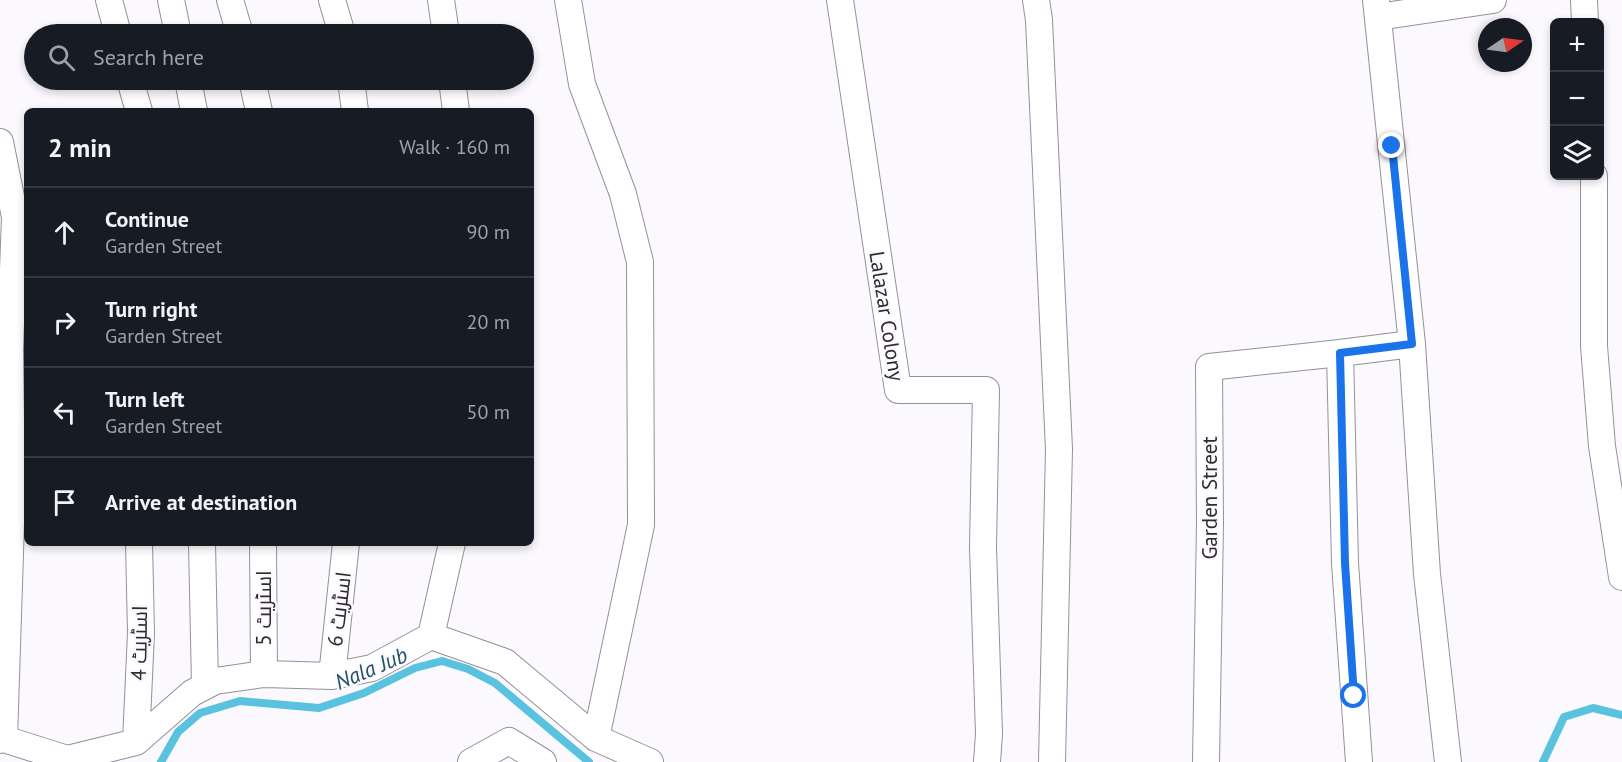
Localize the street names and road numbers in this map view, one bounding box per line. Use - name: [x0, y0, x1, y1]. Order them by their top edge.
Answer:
- street label: Lalazar Colony: [863, 249, 911, 383]
- street label: Garden Street: [1196, 436, 1223, 560]
- street label: اسٹریٹ 5: [250, 570, 277, 646]
- street label: اسٹریٹ 6: [321, 570, 357, 648]
- street label: اسٹریٹ 4: [125, 605, 153, 681]

